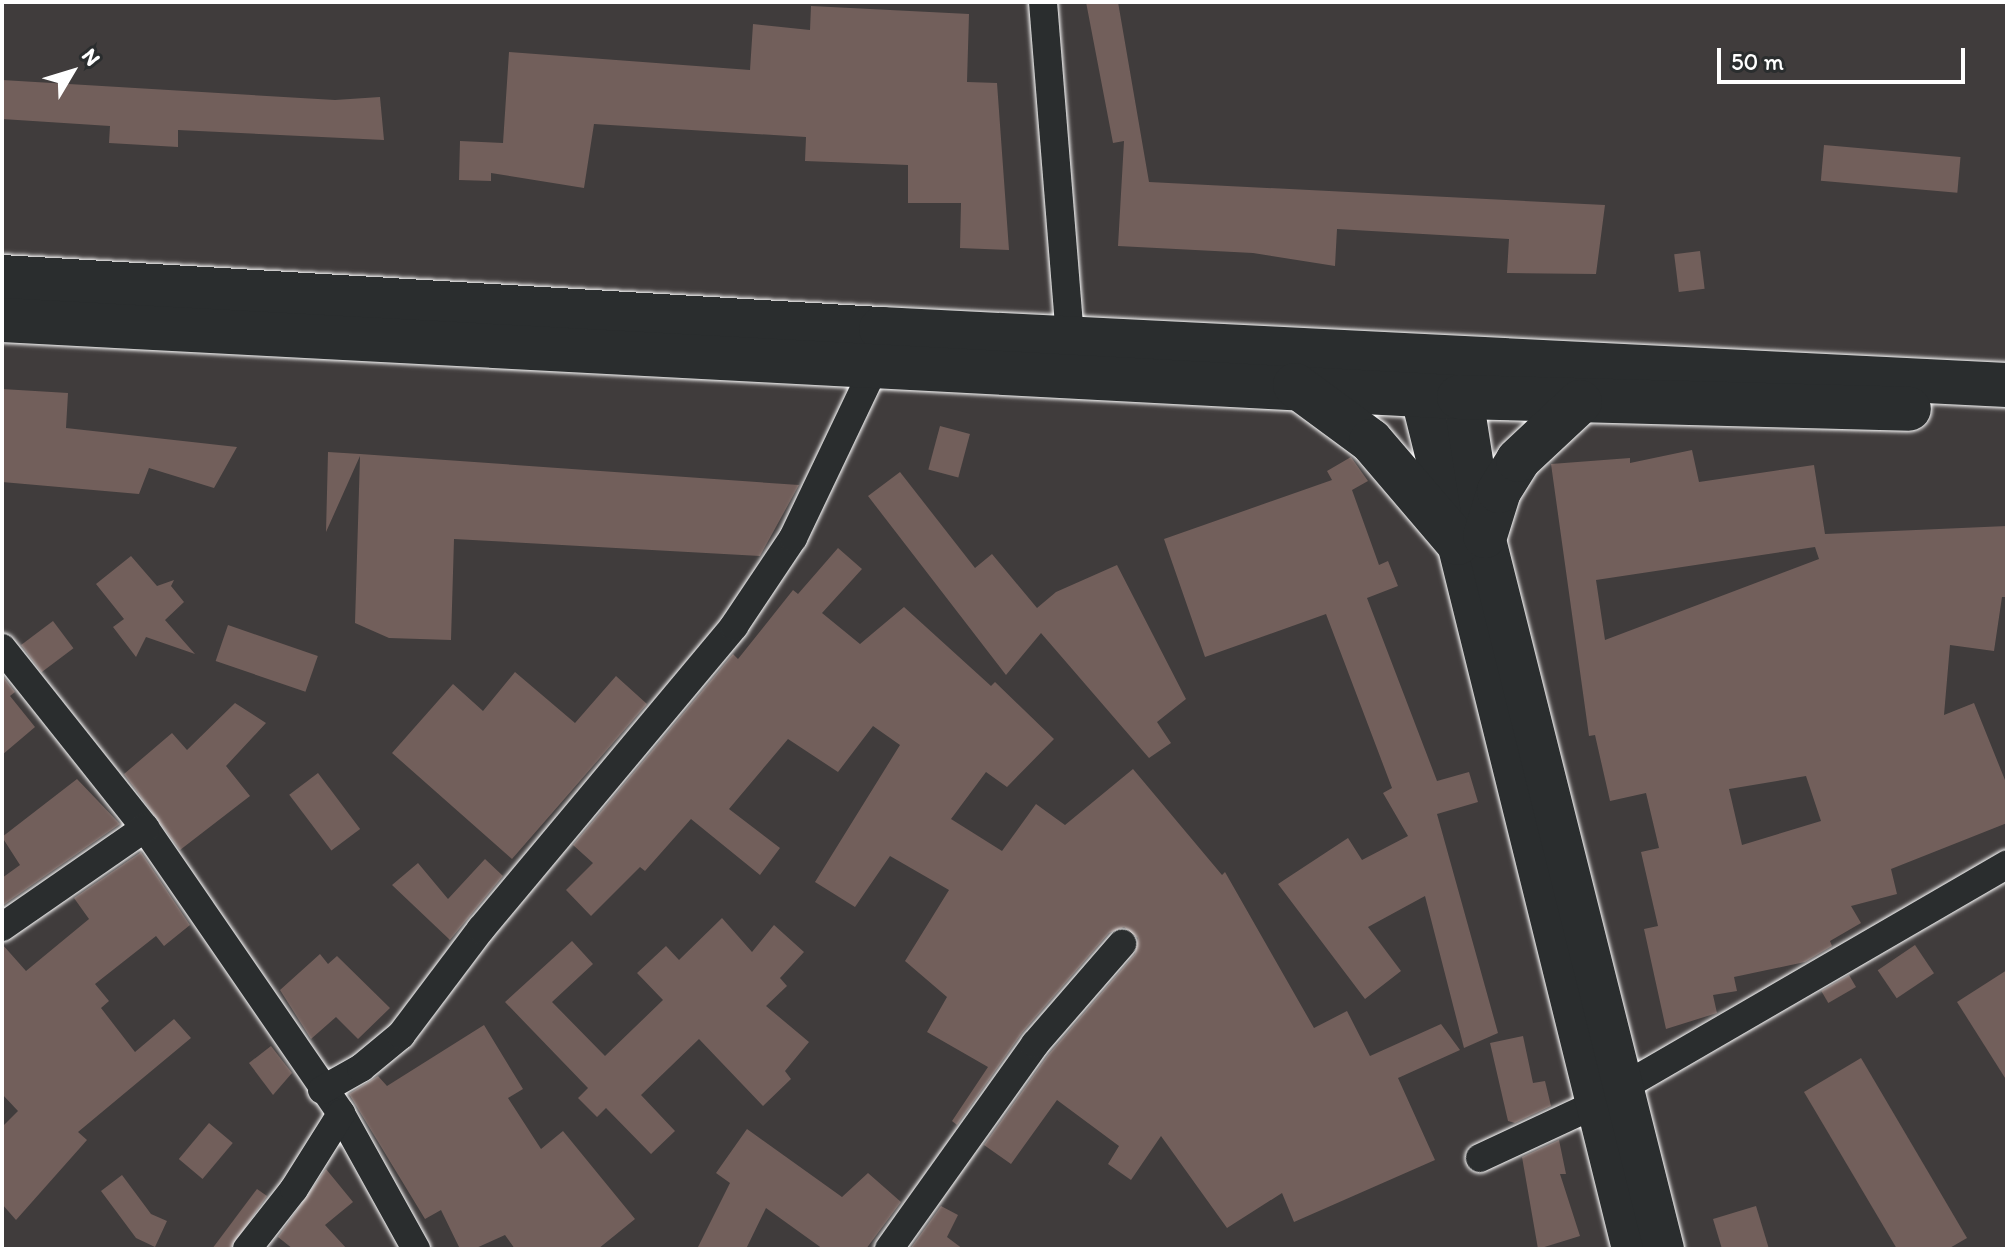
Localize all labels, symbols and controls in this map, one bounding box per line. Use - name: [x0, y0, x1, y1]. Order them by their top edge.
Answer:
- north arrow: [32, 32, 112, 112]
- scale bar: [1721, 32, 1969, 82]
- text: N: [76, 43, 107, 71]
- text: 50 m: [1731, 47, 1784, 76]

